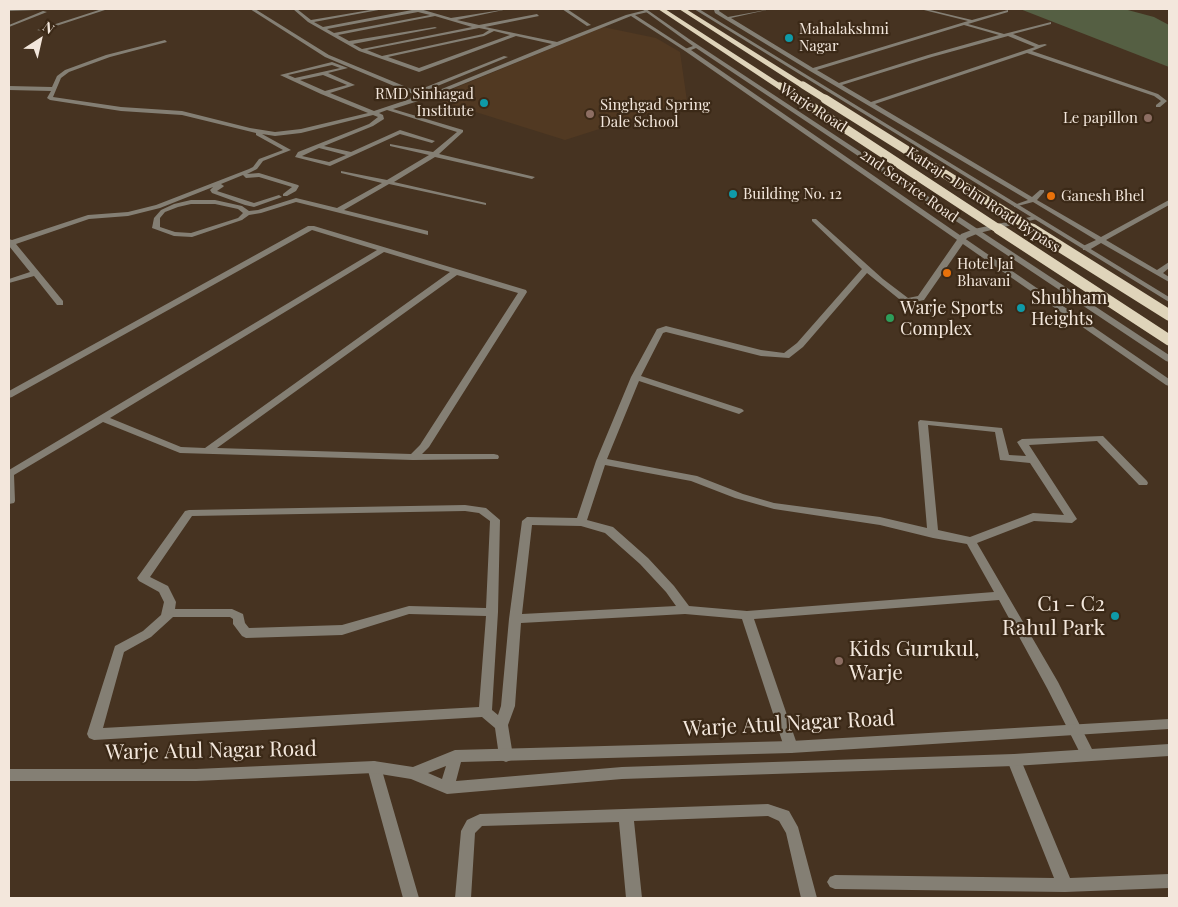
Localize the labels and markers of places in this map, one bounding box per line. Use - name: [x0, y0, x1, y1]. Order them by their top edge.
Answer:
- place label: Mahalakshmi Nagar: [799, 20, 889, 55]
- marker: Mahalakshmi Nagar: [783, 32, 795, 44]
- place label: RMD Sinhagad Institute: [375, 85, 474, 120]
- place label: Singhgad Spring Dale School: [600, 96, 710, 131]
- marker: RMD Sinhagad Institute: [478, 97, 490, 109]
- marker: Singhgad Spring Dale School: [584, 108, 596, 120]
- place label: Le papillon: [1063, 109, 1138, 127]
- marker: Le papillon: [1142, 112, 1154, 124]
- place label: Building No. 12: [743, 185, 842, 203]
- place label: Ganesh Bhel: [1061, 187, 1145, 205]
- marker: Building No. 12: [727, 188, 739, 200]
- marker: Ganesh Bhel: [1045, 190, 1057, 202]
- place label: Hotel Jai Bhavani: [957, 255, 1014, 290]
- marker: Hotel Jai Bhavani: [941, 267, 953, 279]
- place label: Shubham Heights: [1031, 287, 1107, 330]
- place label: Warje Sports Complex: [900, 297, 1003, 340]
- marker: Shubham Heights: [1015, 302, 1027, 314]
- marker: Warje Sports Complex: [884, 312, 896, 324]
- place label: C1 - C2 Rahul Park: [1002, 591, 1105, 641]
- marker: C1 - C2 Rahul Park: [1109, 610, 1121, 622]
- place label: Kids Gurukul, Warje: [849, 636, 979, 686]
- marker: Kids Gurukul, Warje: [833, 655, 845, 667]

